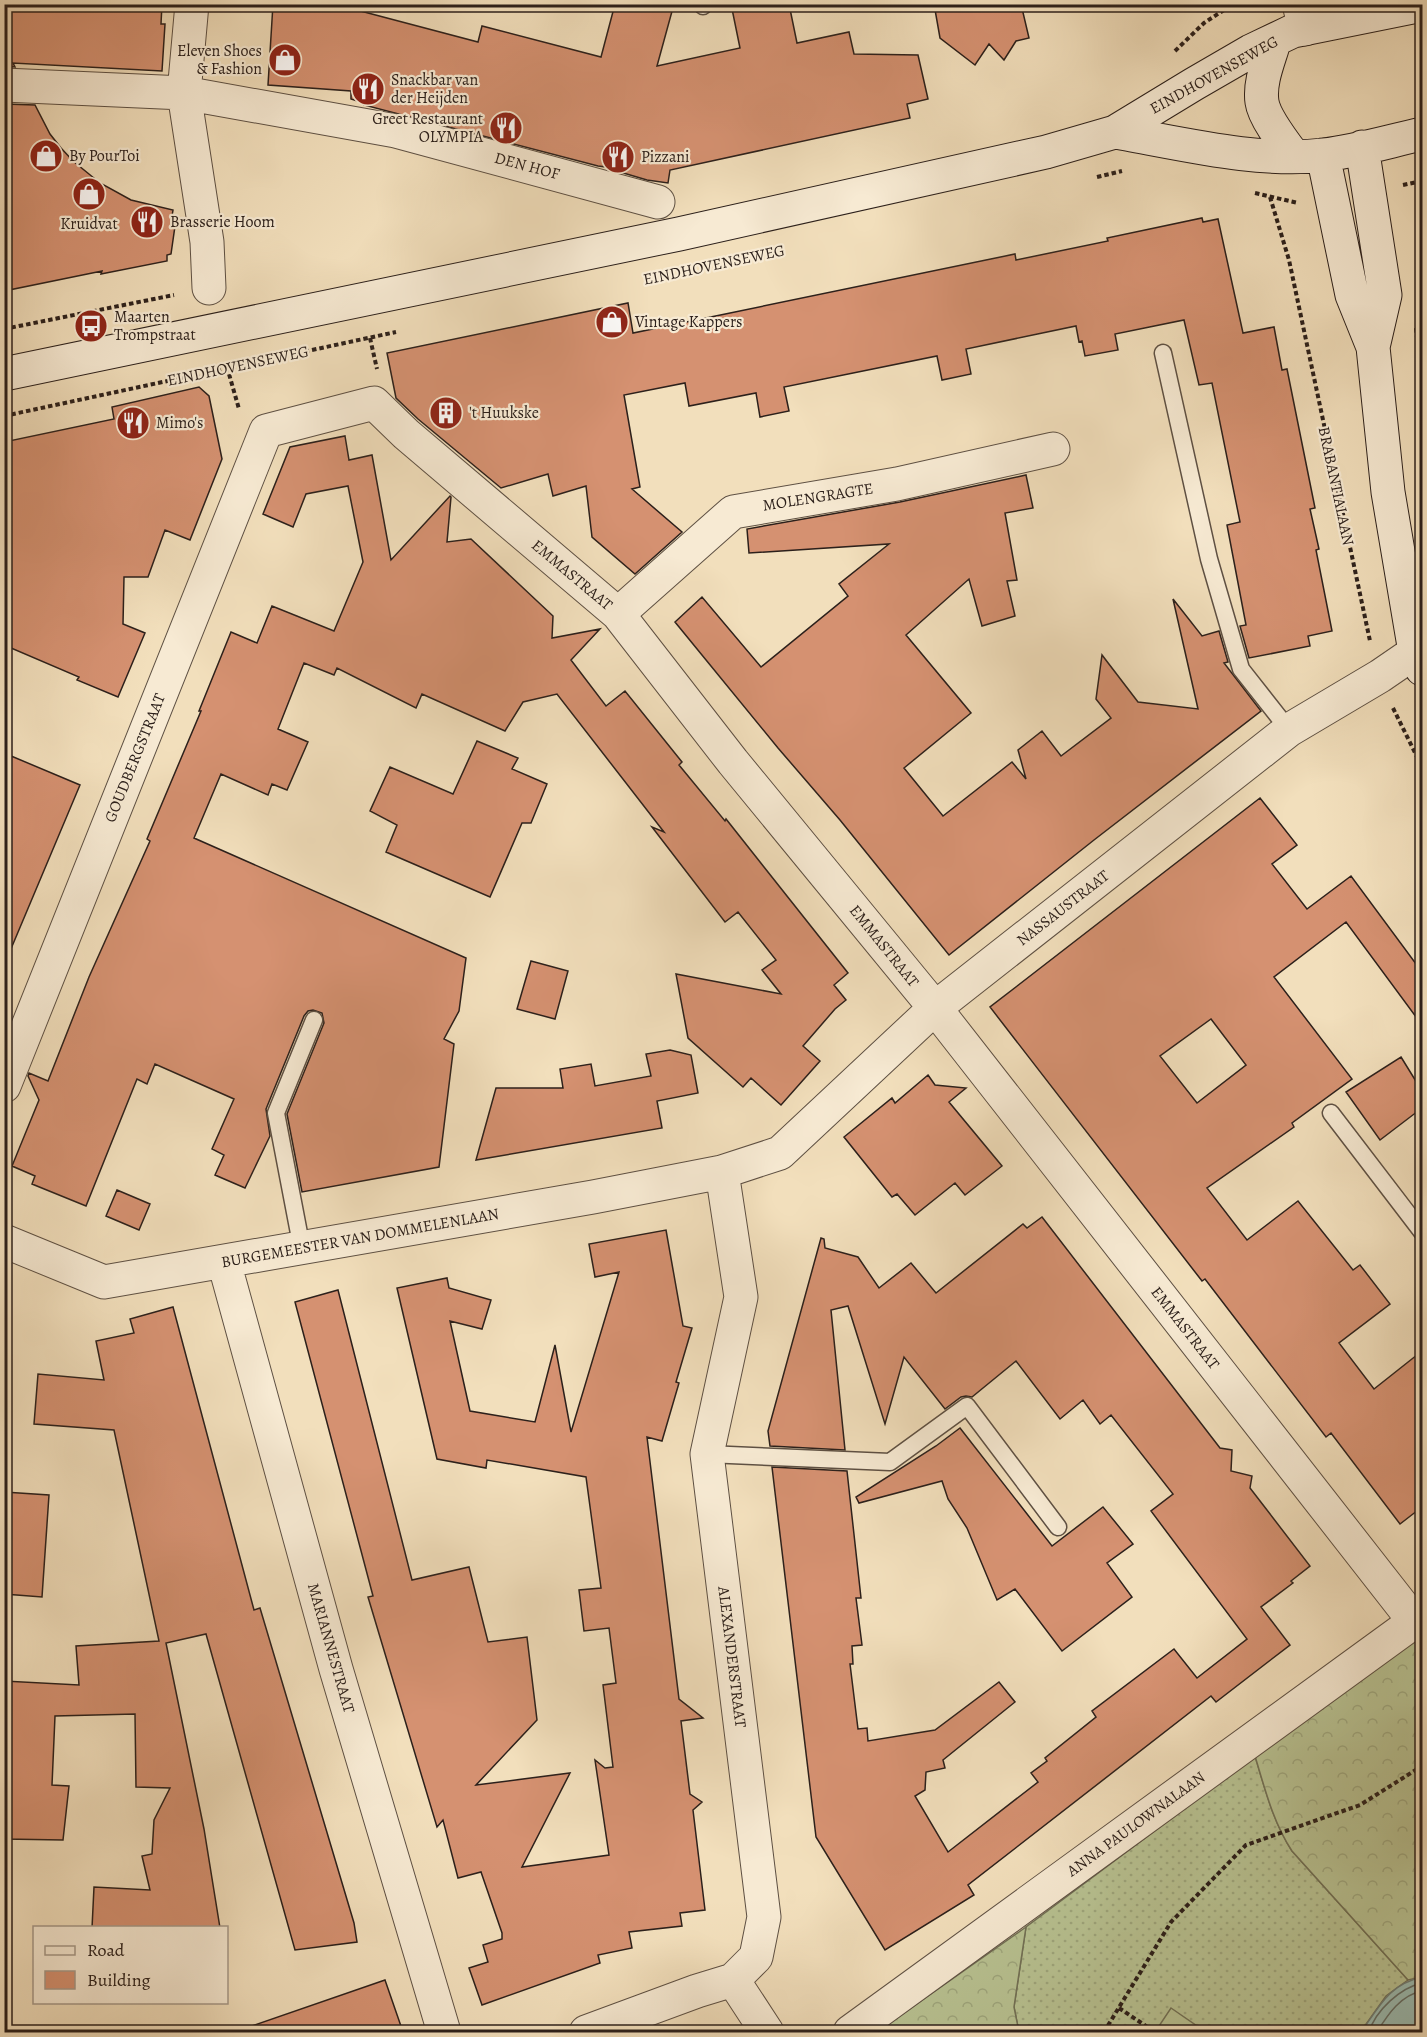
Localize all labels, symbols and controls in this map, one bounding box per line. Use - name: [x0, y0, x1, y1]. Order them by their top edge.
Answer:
- street label: EINDHOVENSEWEG: [1146, 30, 1282, 120]
- place label: Eleven Shoes & Fashion: [177, 40, 262, 80]
- shop icon: Eleven Shoes & Fashion: [267, 42, 303, 78]
- place label: Snackbar van der Heijden: [391, 69, 478, 109]
- restaurant icon: Snackbar van der Heijden: [350, 71, 386, 107]
- place label: Greet Restaurant OLYMPIA: [372, 108, 484, 148]
- restaurant icon: Greet Restaurant OLYMPIA: [488, 110, 524, 146]
- shop icon: By PourToi: [28, 138, 64, 174]
- restaurant icon: Pizzani: [600, 139, 636, 175]
- place label: By PourToi: [69, 145, 140, 167]
- place label: Pizzani: [641, 146, 690, 168]
- street label: DEN HOF: [492, 147, 562, 185]
- shop icon: Kruidvat: [71, 176, 107, 212]
- restaurant icon: Brasserie Hoom: [129, 204, 165, 240]
- place label: Brasserie Hoom: [170, 211, 275, 233]
- place label: Kruidvat: [60, 213, 118, 235]
- street label: EINDHOVENSEWEG: [641, 239, 787, 291]
- shop icon: Vintage Kappers: [594, 304, 630, 340]
- place label: Maarten Trompstraat: [114, 306, 196, 346]
- bus stop icon: Maarten Trompstraat: [73, 308, 109, 344]
- place label: Vintage Kappers: [634, 311, 742, 333]
- street label: EINDHOVENSEWEG: [165, 340, 311, 392]
- building icon: 't Huukske: [428, 395, 464, 431]
- place label: 't Huukske: [469, 402, 539, 424]
- restaurant icon: Mimo's: [115, 405, 151, 441]
- place label: Mimo's: [156, 412, 203, 434]
- street label: BRABANTIALAAN: [1313, 424, 1359, 548]
- street label: MOLENGRAGTE: [761, 477, 875, 517]
- street label: EMMASTRAAT: [527, 534, 618, 616]
- street label: GOUDBERGSTRAAT: [99, 690, 171, 826]
- street label: NASSAUSTRAAT: [1012, 865, 1114, 951]
- street label: EMMASTRAAT: [844, 900, 924, 992]
- street label: BURGEMEESTER VAN DOMMELENLAAN: [219, 1203, 501, 1273]
- street label: EMMASTRAAT: [1146, 1282, 1225, 1374]
- street label: MARIANNESTRAAT: [302, 1581, 360, 1716]
- street label: ALEXANDERSTRAAT: [712, 1584, 752, 1729]
- street label: ANNA PAULOWNALAAN: [1061, 1766, 1210, 1882]
- legend: [33, 1926, 228, 2004]
- text: Road: [87, 1938, 125, 1962]
- text: Building: [87, 1968, 151, 1992]

